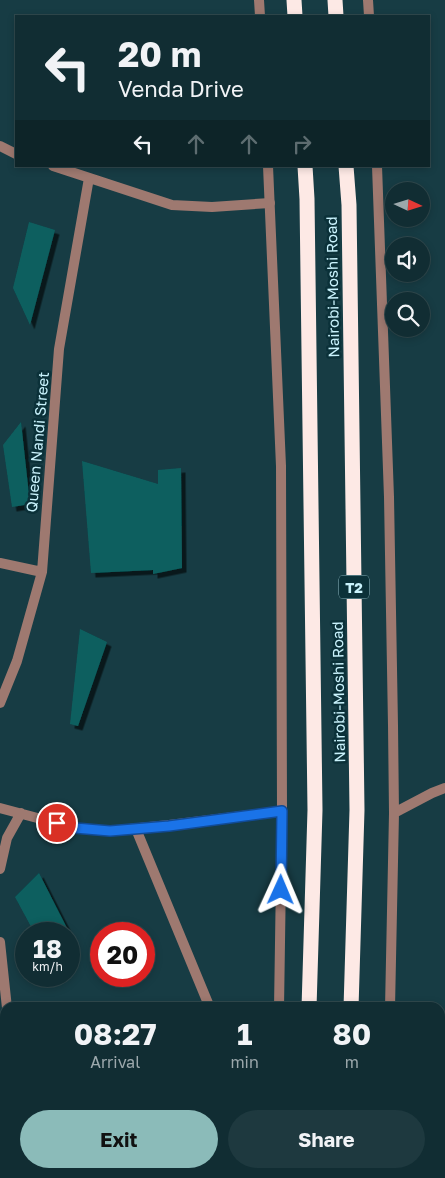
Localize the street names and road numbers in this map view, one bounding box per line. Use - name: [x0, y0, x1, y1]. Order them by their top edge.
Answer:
- street label: Nairobi-Moshi Road: [322, 216, 342, 358]
- street label: Queen Nandi Street: [22, 371, 52, 513]
- road number: T2: [339, 576, 369, 598]
- street label: Nairobi-Moshi Road: [328, 621, 348, 763]

